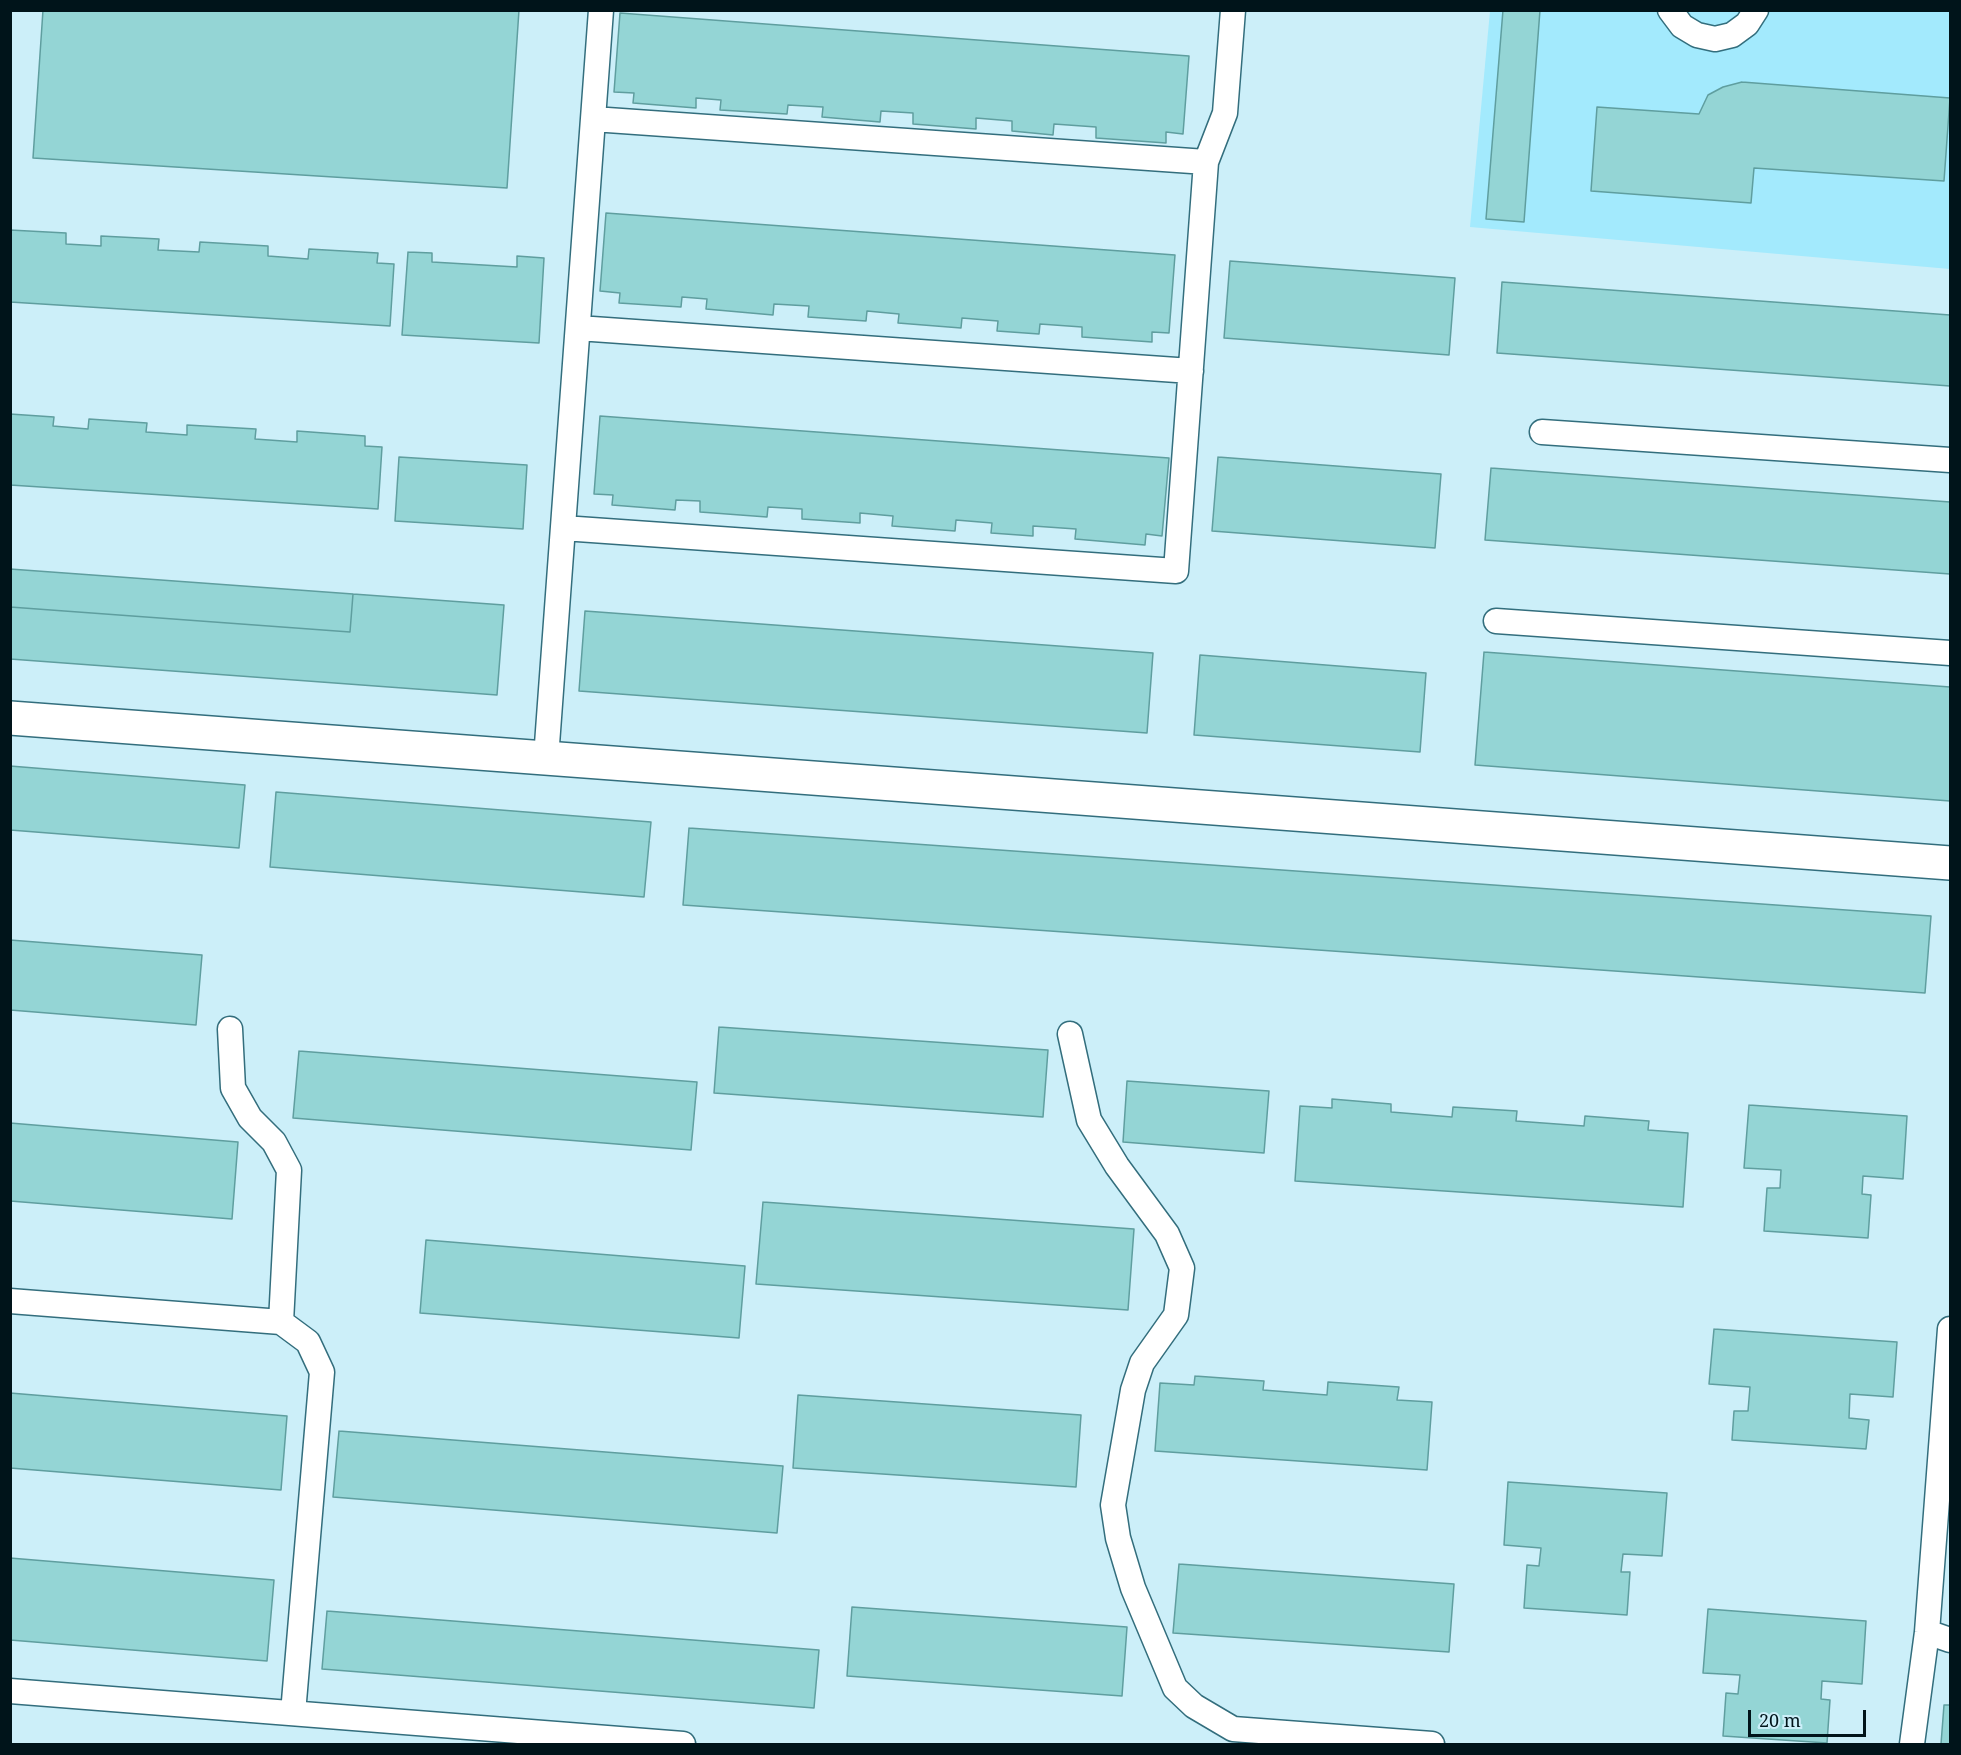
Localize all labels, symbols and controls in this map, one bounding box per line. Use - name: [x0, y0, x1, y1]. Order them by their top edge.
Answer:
- scale bar: [1751, 1698, 1870, 1736]
- text: 20 m: [1759, 1708, 1801, 1732]

